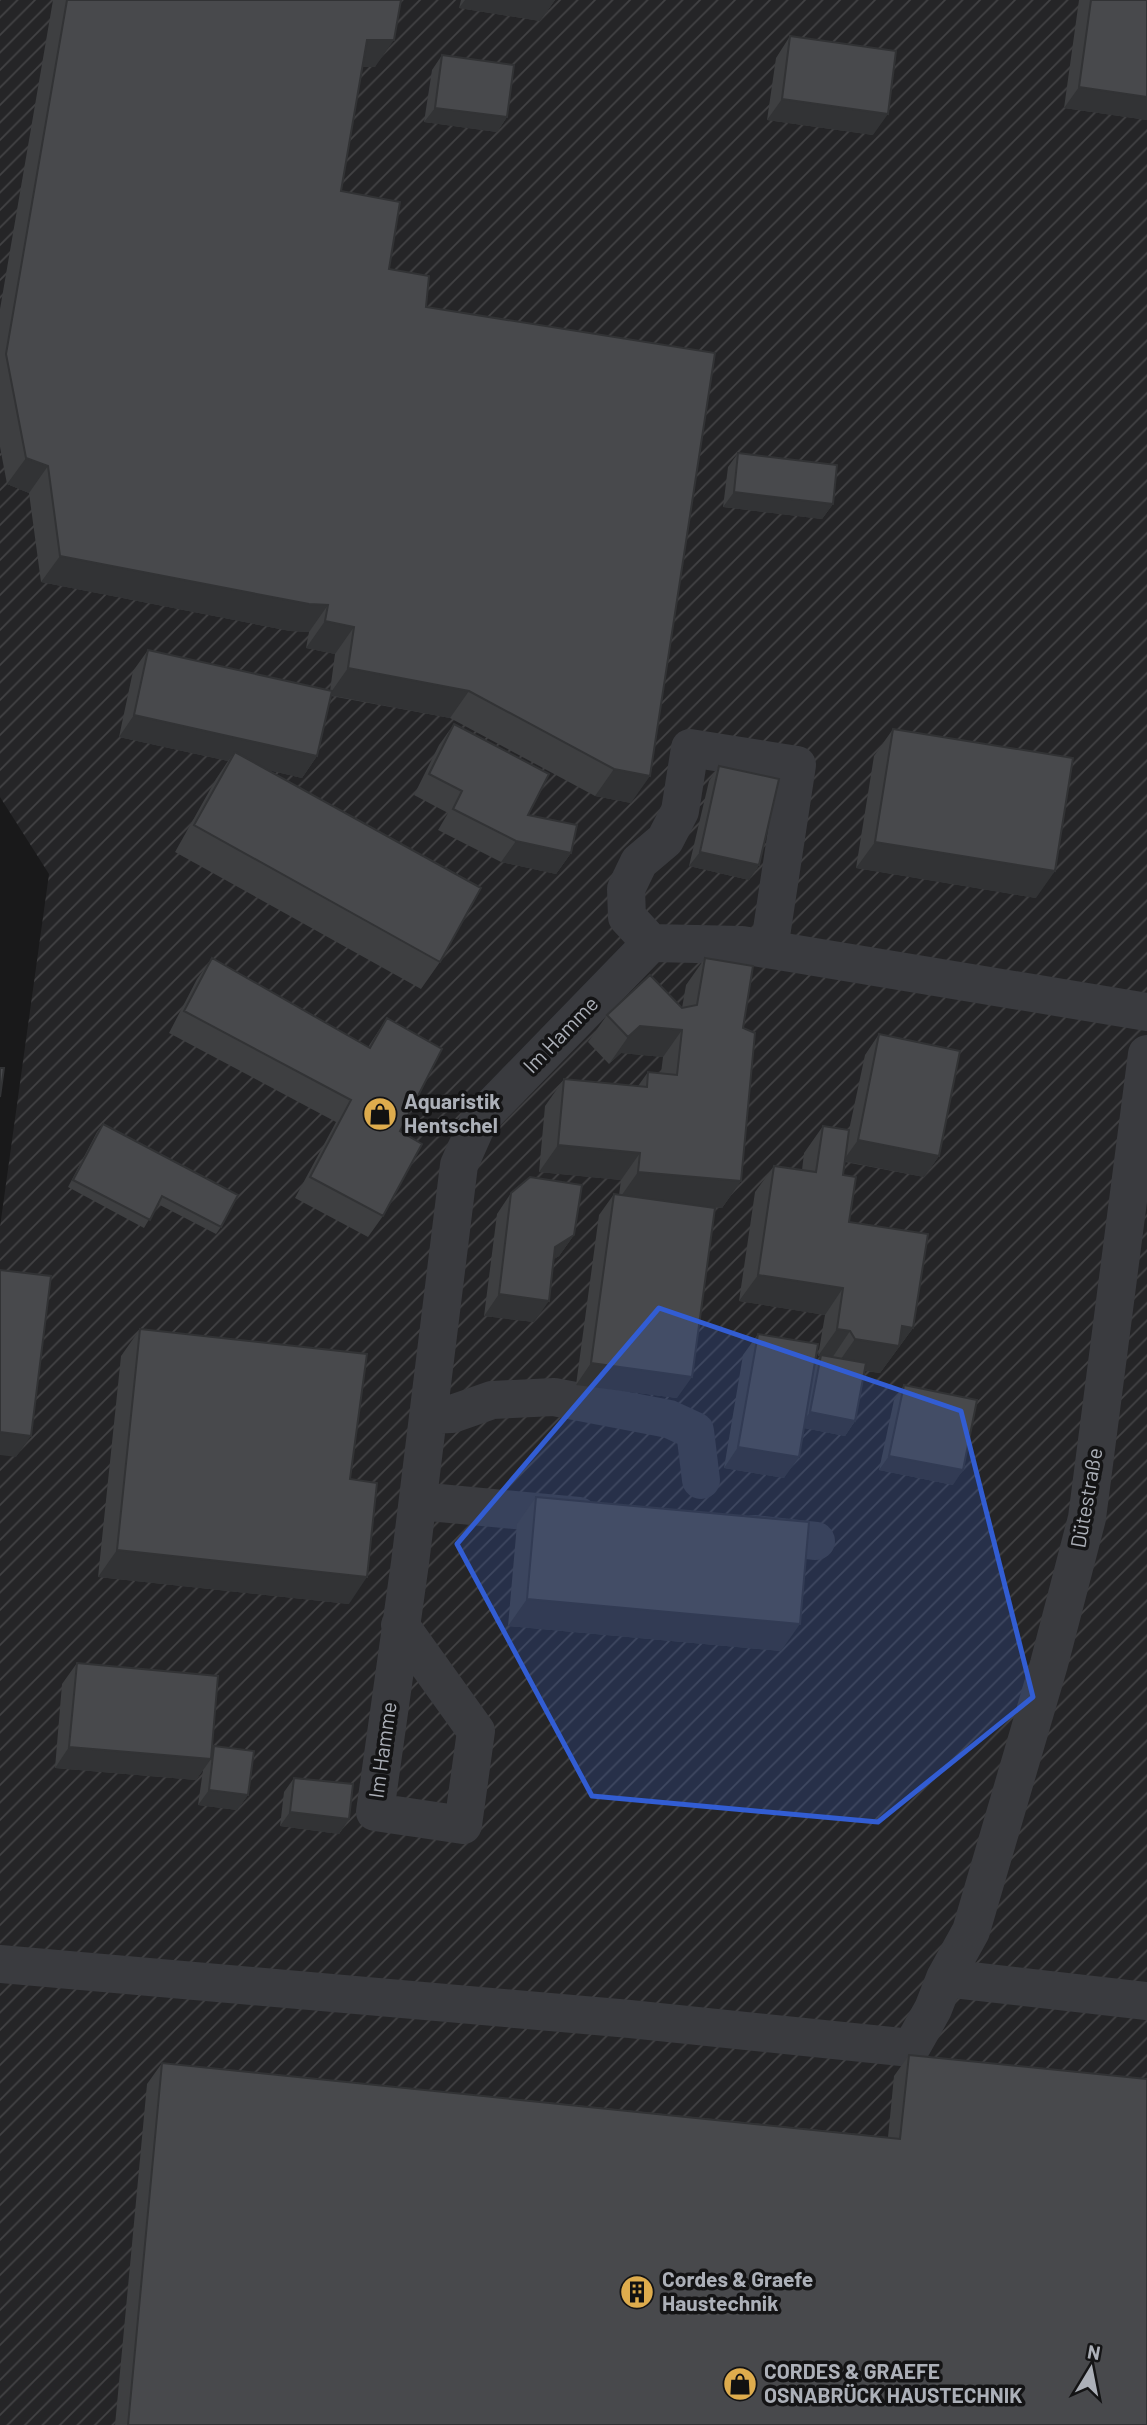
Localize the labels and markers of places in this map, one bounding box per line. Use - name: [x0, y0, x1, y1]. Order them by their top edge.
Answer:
- place label: Aquaristik Hentschel: [404, 1088, 501, 1137]
- shop icon: Aquaristik Hentschel: [361, 1095, 399, 1133]
- place label: Cordes & Graefe Haustechnik: [662, 2266, 813, 2315]
- building icon: Cordes & Graefe Haustechnik: [618, 2273, 656, 2311]
- place label: CORDES & GRAEFE OSNABRÜCK HAUSTECHNIK: [764, 2358, 1022, 2407]
- shop icon: CORDES & GRAEFE OSNABRÜCK HAUSTECHNIK: [721, 2365, 759, 2403]

